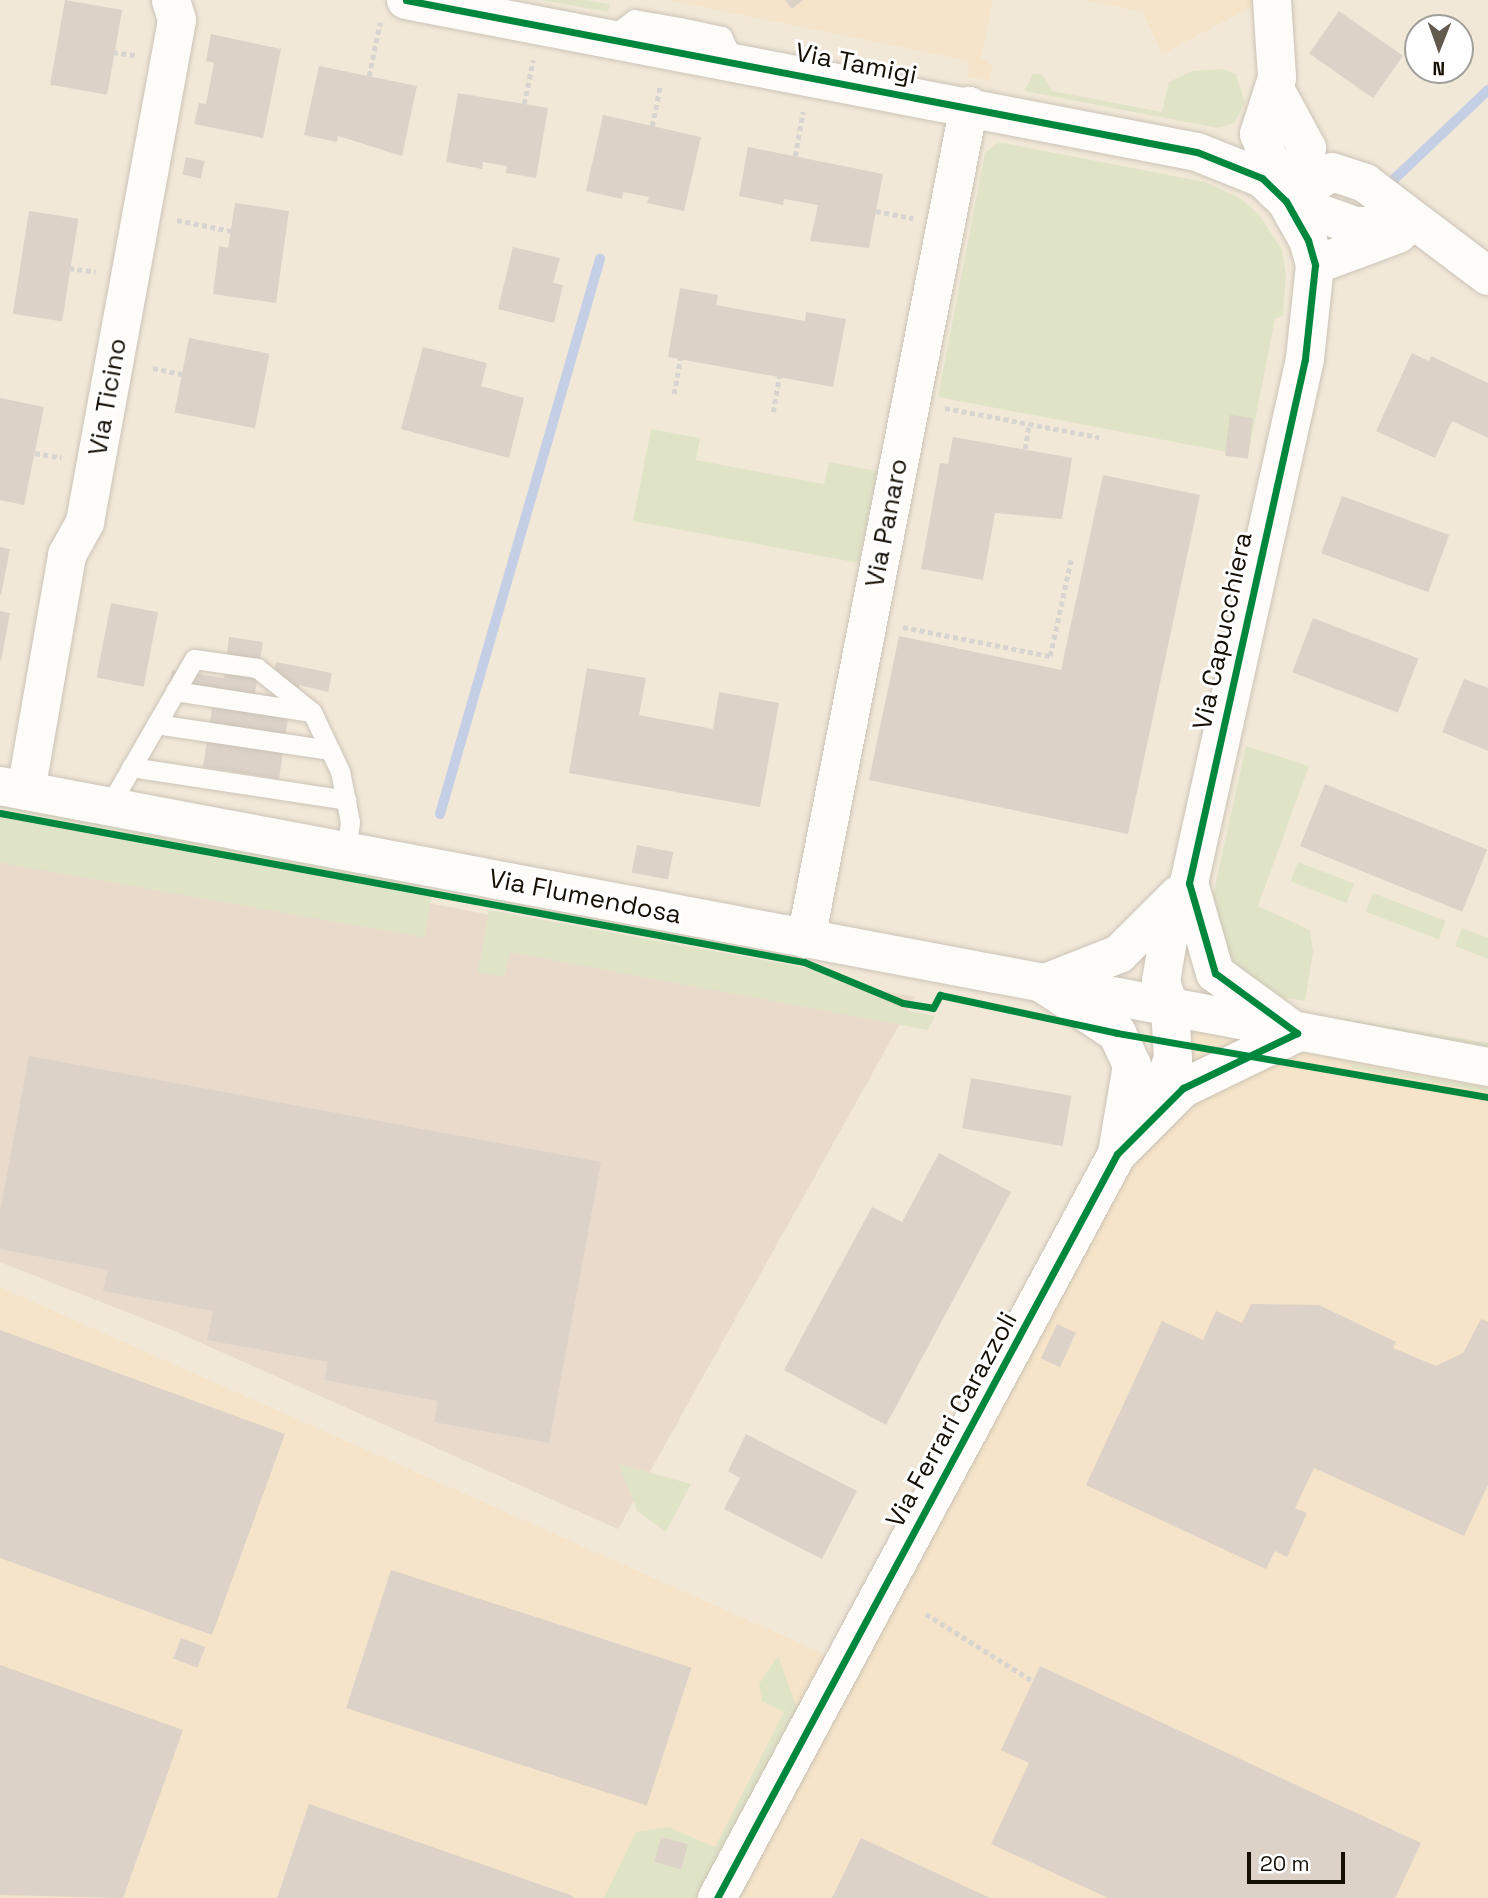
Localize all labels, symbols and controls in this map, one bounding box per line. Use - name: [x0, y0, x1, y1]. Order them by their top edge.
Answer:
- north arrow: [1404, 14, 1474, 84]
- street label: Via Tamigi: [792, 37, 920, 91]
- text: N: [1432, 56, 1445, 81]
- street label: Via Ticino: [82, 335, 134, 459]
- street label: Via Panaro: [859, 456, 915, 590]
- street label: Via Capucchiera: [1187, 529, 1259, 733]
- street label: Via Flumendosa: [486, 863, 684, 931]
- street label: Via Ferrari Carazzoli: [880, 1307, 1024, 1533]
- scale bar: [1250, 1839, 1348, 1883]
- text: 20 m: [1260, 1850, 1310, 1877]

